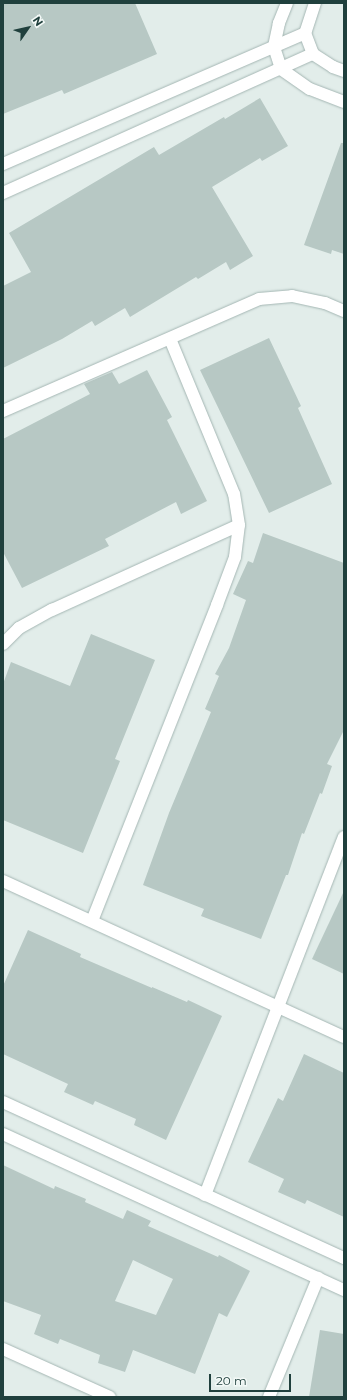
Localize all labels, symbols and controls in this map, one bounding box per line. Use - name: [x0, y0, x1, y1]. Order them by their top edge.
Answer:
- north arrow: [8, 8, 48, 48]
- text: N: [30, 14, 46, 29]
- scale bar: [211, 1366, 293, 1392]
- text: 20 m: [216, 1373, 247, 1388]

